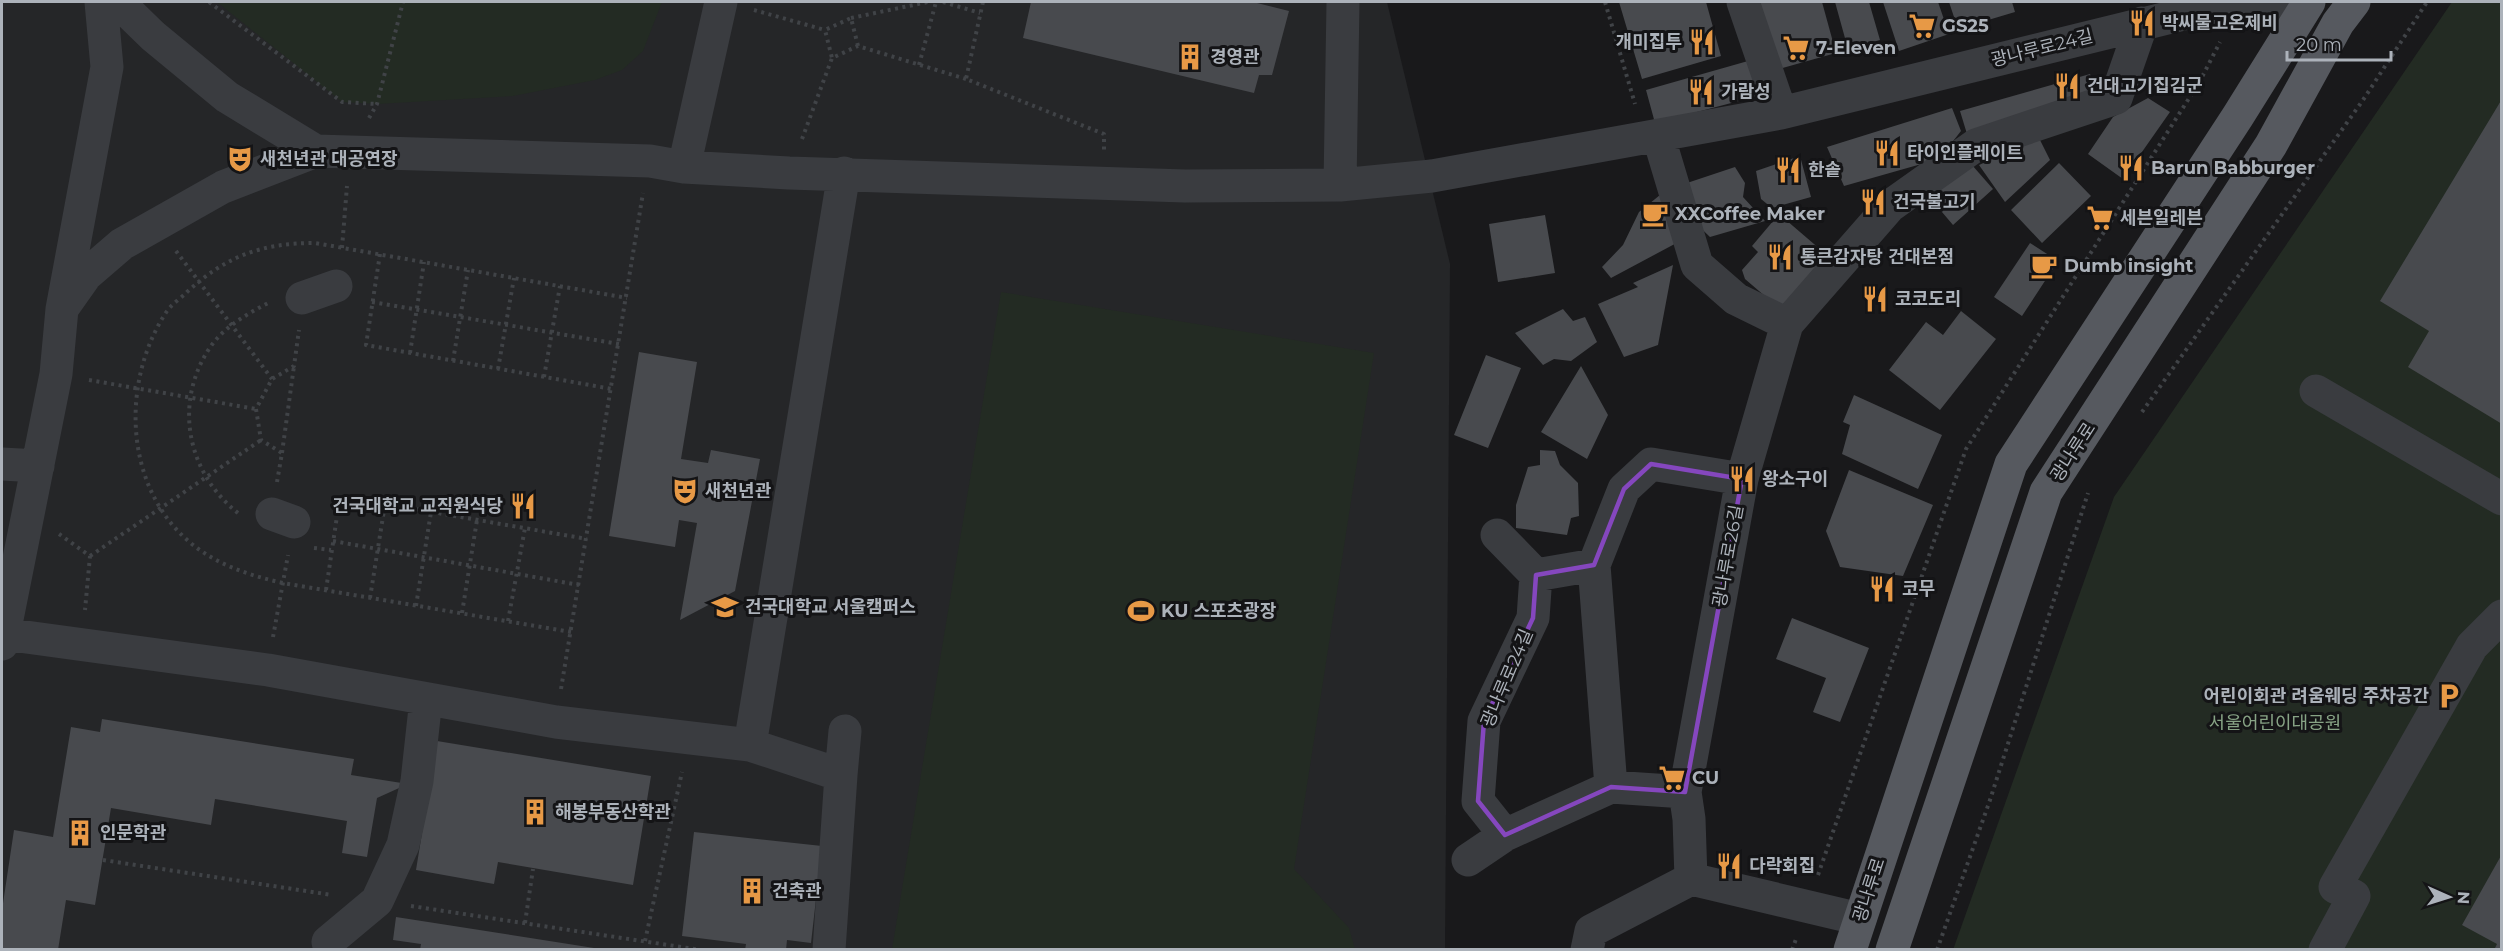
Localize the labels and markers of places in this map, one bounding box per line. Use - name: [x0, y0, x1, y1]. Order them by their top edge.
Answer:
- restaurant icon: 박씨물고온제비: [2127, 8, 2157, 38]
- supermarket icon: GS25: [1907, 11, 1937, 41]
- place label: 박씨물고온제비: [2162, 12, 2278, 34]
- place label: GS25: [1942, 15, 1989, 37]
- restaurant icon: 개미집투: [1687, 27, 1717, 57]
- place label: 개미집투: [1616, 31, 1682, 53]
- supermarket icon: 7-Eleven: [1781, 33, 1811, 63]
- place label: 7-Eleven: [1816, 37, 1896, 59]
- building icon: 경영관: [1175, 42, 1205, 72]
- place label: 경영관: [1210, 46, 1260, 68]
- restaurant icon: 건대고기집김군: [2052, 71, 2082, 101]
- place label: 건대고기집김군: [2087, 75, 2203, 97]
- restaurant icon: 가람성: [1686, 77, 1716, 107]
- place label: 가람성: [1721, 81, 1771, 103]
- restaurant icon: 타이인플레이트: [1872, 138, 1902, 168]
- place label: 타이인플레이트: [1907, 142, 2023, 164]
- theatre icon: 새천년관 대공연장: [225, 144, 255, 174]
- place label: 새천년관 대공연장: [260, 148, 398, 170]
- restaurant icon: Barun Babburger: [2116, 153, 2146, 183]
- restaurant icon: 한솥: [1773, 155, 1803, 185]
- place label: Barun Babburger: [2151, 157, 2315, 179]
- place label: 한솥: [1808, 159, 1841, 181]
- restaurant icon: 건국불고기: [1858, 187, 1888, 217]
- place label: 건국불고기: [1893, 191, 1976, 213]
- cafe icon: XXCoffee Maker: [1640, 199, 1670, 229]
- place label: XXCoffee Maker: [1675, 203, 1825, 225]
- supermarket icon: 세븐일레븐: [2085, 203, 2115, 233]
- place label: 세븐일레븐: [2120, 207, 2203, 229]
- restaurant icon: 통큰감자탕 건대본점: [1765, 242, 1795, 272]
- place label: 통큰감자탕 건대본점: [1800, 246, 1954, 268]
- cafe icon: Dumb insight: [2029, 251, 2059, 281]
- place label: Dumb insight: [2064, 255, 2193, 277]
- restaurant icon: 코코도리: [1860, 284, 1890, 314]
- place label: 코코도리: [1895, 288, 1961, 310]
- restaurant icon: 왕소구이: [1727, 464, 1757, 494]
- place label: 왕소구이: [1762, 468, 1828, 490]
- theatre icon: 새천년관: [670, 476, 700, 506]
- place label: 새천년관: [705, 480, 772, 502]
- restaurant icon: 건국대학교 교직원식당: [508, 491, 538, 521]
- place label: 건국대학교 교직원식당: [332, 495, 503, 517]
- restaurant icon: 코무: [1867, 574, 1897, 604]
- place label: 코무: [1902, 578, 1935, 600]
- school or university icon: 건국대학교 서울캠퍼스: [710, 592, 740, 622]
- place label: 건국대학교 서울캠퍼스: [745, 596, 916, 618]
- sports icon: KU 스포츠광장: [1126, 596, 1156, 626]
- place label: KU 스포츠광장: [1161, 600, 1277, 622]
- parking icon: 어린이회관 려움웨딩 주차공간: [2434, 681, 2464, 711]
- place label: 어린이회관 려움웨딩 주차공간: [2204, 685, 2429, 707]
- supermarket icon: CU: [1657, 763, 1687, 793]
- place label: CU: [1692, 767, 1719, 789]
- building icon: 해봉부동산학관: [520, 797, 550, 827]
- place label: 해봉부동산학관: [555, 801, 671, 823]
- building icon: 인문학관: [65, 818, 95, 848]
- place label: 인문학관: [100, 822, 167, 844]
- restaurant icon: 다락회집: [1714, 851, 1744, 881]
- place label: 다락회집: [1749, 855, 1815, 877]
- building icon: 건축관: [737, 876, 767, 906]
- place label: 건축관: [772, 880, 822, 902]

